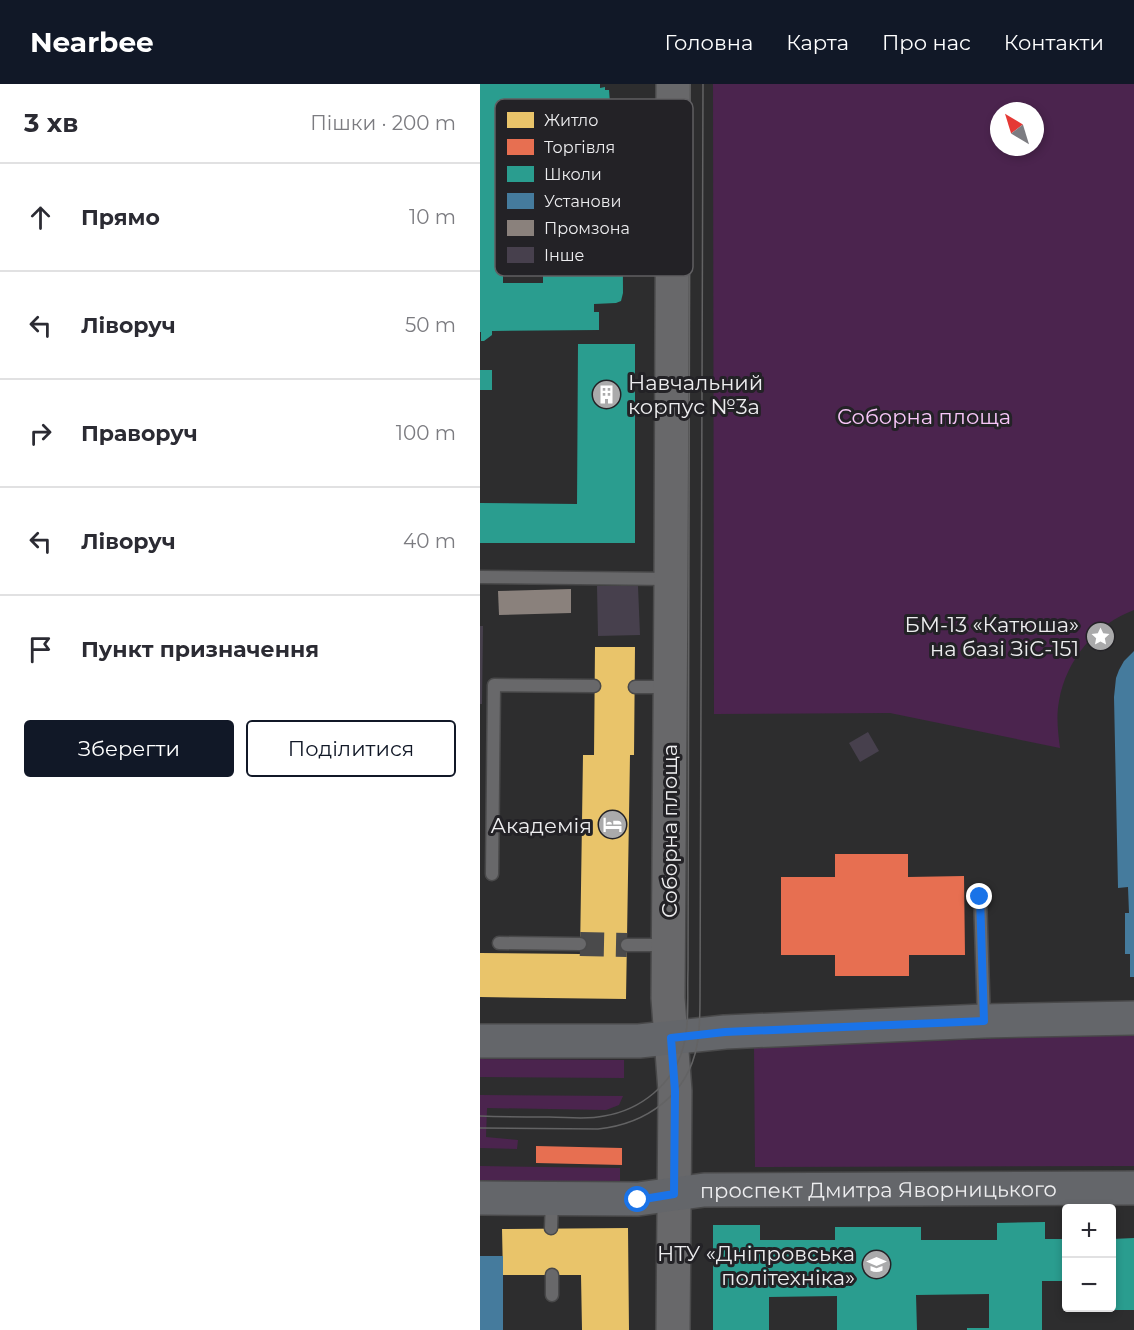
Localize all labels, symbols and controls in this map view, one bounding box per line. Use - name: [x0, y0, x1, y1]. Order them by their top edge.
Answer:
- text: Nearbee: [30, 25, 154, 59]
- text: Головна: [665, 30, 753, 55]
- text: Карта: [786, 30, 849, 55]
- text: Про нас: [882, 30, 971, 55]
- text: Контакти: [1004, 30, 1104, 55]
- legend: [495, 99, 693, 276]
- north arrow: [990, 102, 1044, 156]
- text: 3 хв: [24, 107, 78, 139]
- text: Пішки · 200 m: [310, 111, 456, 135]
- text: Житло: [544, 111, 598, 130]
- text: Торгівля: [544, 138, 615, 157]
- text: Школи: [544, 165, 602, 184]
- text: Установи: [544, 192, 621, 211]
- icon: ahead: [24, 201, 57, 234]
- text: Прямо: [81, 204, 160, 231]
- text: 10 m: [409, 205, 456, 229]
- text: Промзона: [544, 219, 630, 238]
- text: Інше: [544, 246, 584, 265]
- icon: left: [24, 309, 57, 342]
- text: Ліворуч: [81, 312, 176, 339]
- text: 50 m: [405, 313, 456, 337]
- place label: Навчальний корпус №3а: [628, 370, 763, 419]
- building icon: Навчальний корпус №3а: [591, 378, 623, 410]
- park label: Соборна площа: [837, 404, 1011, 429]
- icon: right: [24, 417, 57, 450]
- text: Праворуч: [81, 420, 198, 447]
- text: 100 m: [396, 421, 456, 445]
- icon: left: [24, 525, 57, 558]
- text: Ліворуч: [81, 528, 176, 555]
- text: 40 m: [403, 529, 456, 553]
- place label: БМ-13 «Катюша» на базі ЗіС-151: [904, 612, 1079, 661]
- place icon: БМ-13 «Катюша» на базі ЗіС-151: [1084, 620, 1116, 652]
- icon: arrive: [24, 633, 57, 666]
- text: Пункт призначення: [81, 636, 319, 663]
- button: Зберегти: [24, 720, 234, 777]
- button: Поділитися: [246, 720, 456, 777]
- street label: Соборна площа: [657, 744, 682, 918]
- hotel icon: Академія: [597, 809, 629, 841]
- place label: Академія: [490, 813, 592, 838]
- route end: [966, 883, 992, 909]
- street label: проспект Дмитра Яворницького: [700, 1176, 1057, 1203]
- route start: [624, 1186, 650, 1212]
- map controls: [1062, 1204, 1116, 1312]
- button: +: [1062, 1204, 1116, 1258]
- place label: НТУ «Дніпровська політехніка»: [657, 1241, 855, 1290]
- school or university icon: НТУ «Дніпровська політехніка»: [860, 1249, 892, 1281]
- button: −: [1062, 1258, 1116, 1312]

